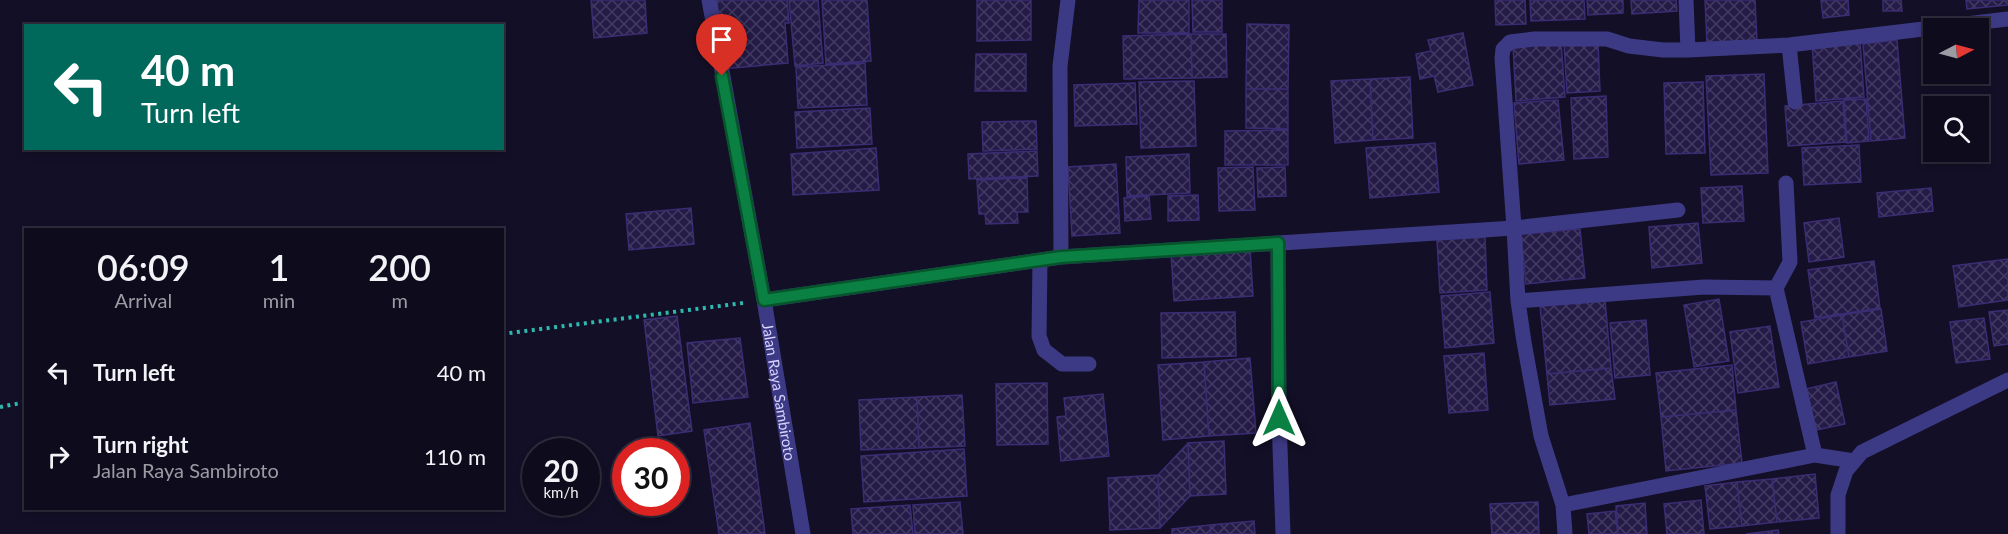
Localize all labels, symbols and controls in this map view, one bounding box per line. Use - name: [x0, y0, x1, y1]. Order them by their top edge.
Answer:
- pin: [696, 14, 747, 76]
- north arrow: [1923, 18, 1989, 84]
- map controls: [1923, 18, 1989, 162]
- icon: arrive: [705, 23, 738, 56]
- text: 40 m: [141, 45, 235, 95]
- icon: left: [42, 48, 120, 126]
- text: Turn left: [141, 96, 240, 129]
- button: search: [1923, 96, 1989, 162]
- text: 06:09: [97, 245, 190, 289]
- text: 1: [269, 245, 289, 289]
- text: 200: [368, 245, 431, 289]
- text: Arrival: [115, 288, 172, 312]
- text: min: [263, 288, 295, 312]
- text: m: [391, 288, 408, 312]
- street label: Jalan Raya Sambiroto: [759, 321, 800, 462]
- icon: left: [42, 356, 75, 389]
- text: Turn left: [93, 359, 175, 386]
- text: 40 m: [437, 359, 486, 386]
- position arrow: [1247, 386, 1311, 450]
- text: Turn right: [93, 431, 188, 458]
- speed limit sign: 30: [612, 438, 690, 516]
- icon: right: [42, 440, 75, 473]
- text: 110 m: [424, 443, 486, 470]
- text: 20: [544, 452, 578, 488]
- text: Jalan Raya Sambiroto: [93, 458, 279, 482]
- text: km/h: [543, 483, 579, 501]

